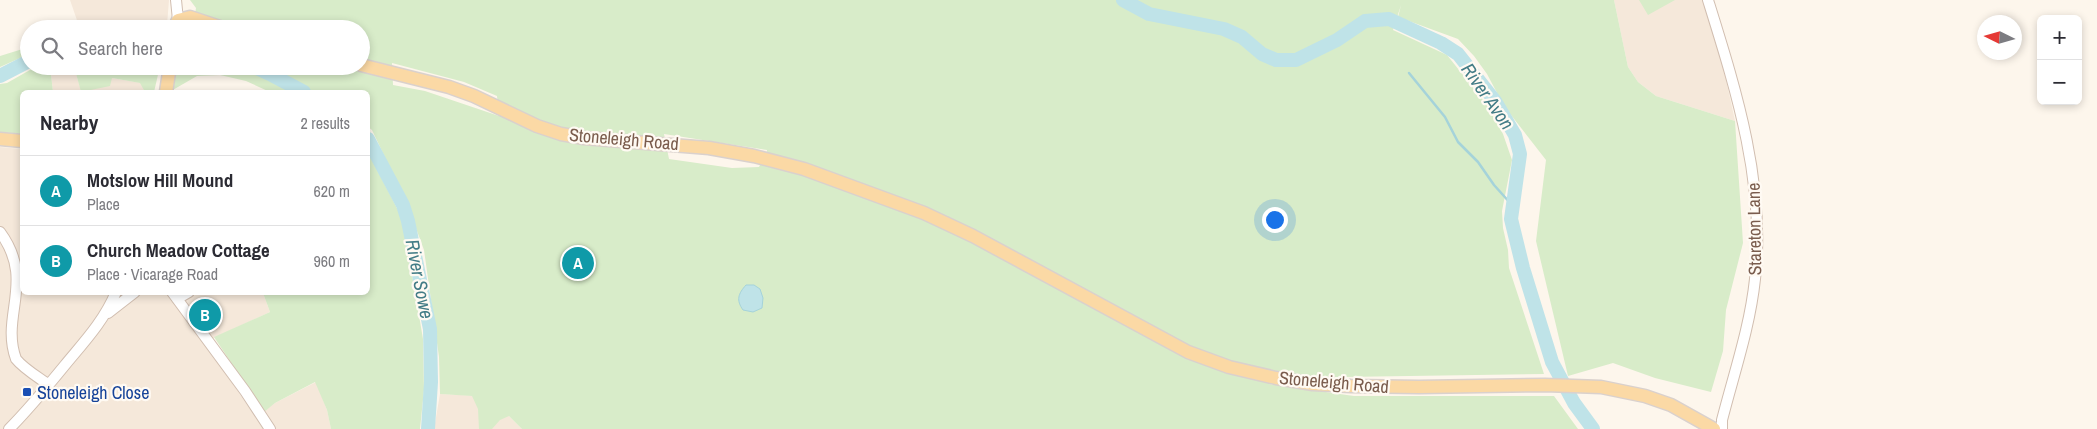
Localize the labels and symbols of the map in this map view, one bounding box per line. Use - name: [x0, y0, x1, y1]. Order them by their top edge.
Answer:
- north arrow: [1977, 15, 2022, 60]
- water label: River Avon: [1456, 58, 1520, 134]
- street label: Stoneleigh Road: [568, 122, 680, 156]
- street label: Stareton Lane: [1741, 182, 1767, 276]
- your location: [1262, 207, 1288, 233]
- water label: River Sowe: [400, 237, 440, 321]
- pin: A: [562, 244, 594, 282]
- pin: B: [189, 296, 221, 334]
- street label: Stoneleigh Road: [1278, 365, 1390, 399]
- place label: Stoneleigh Close: [37, 380, 149, 405]
- marker: Stoneleigh Close: [21, 386, 33, 398]

